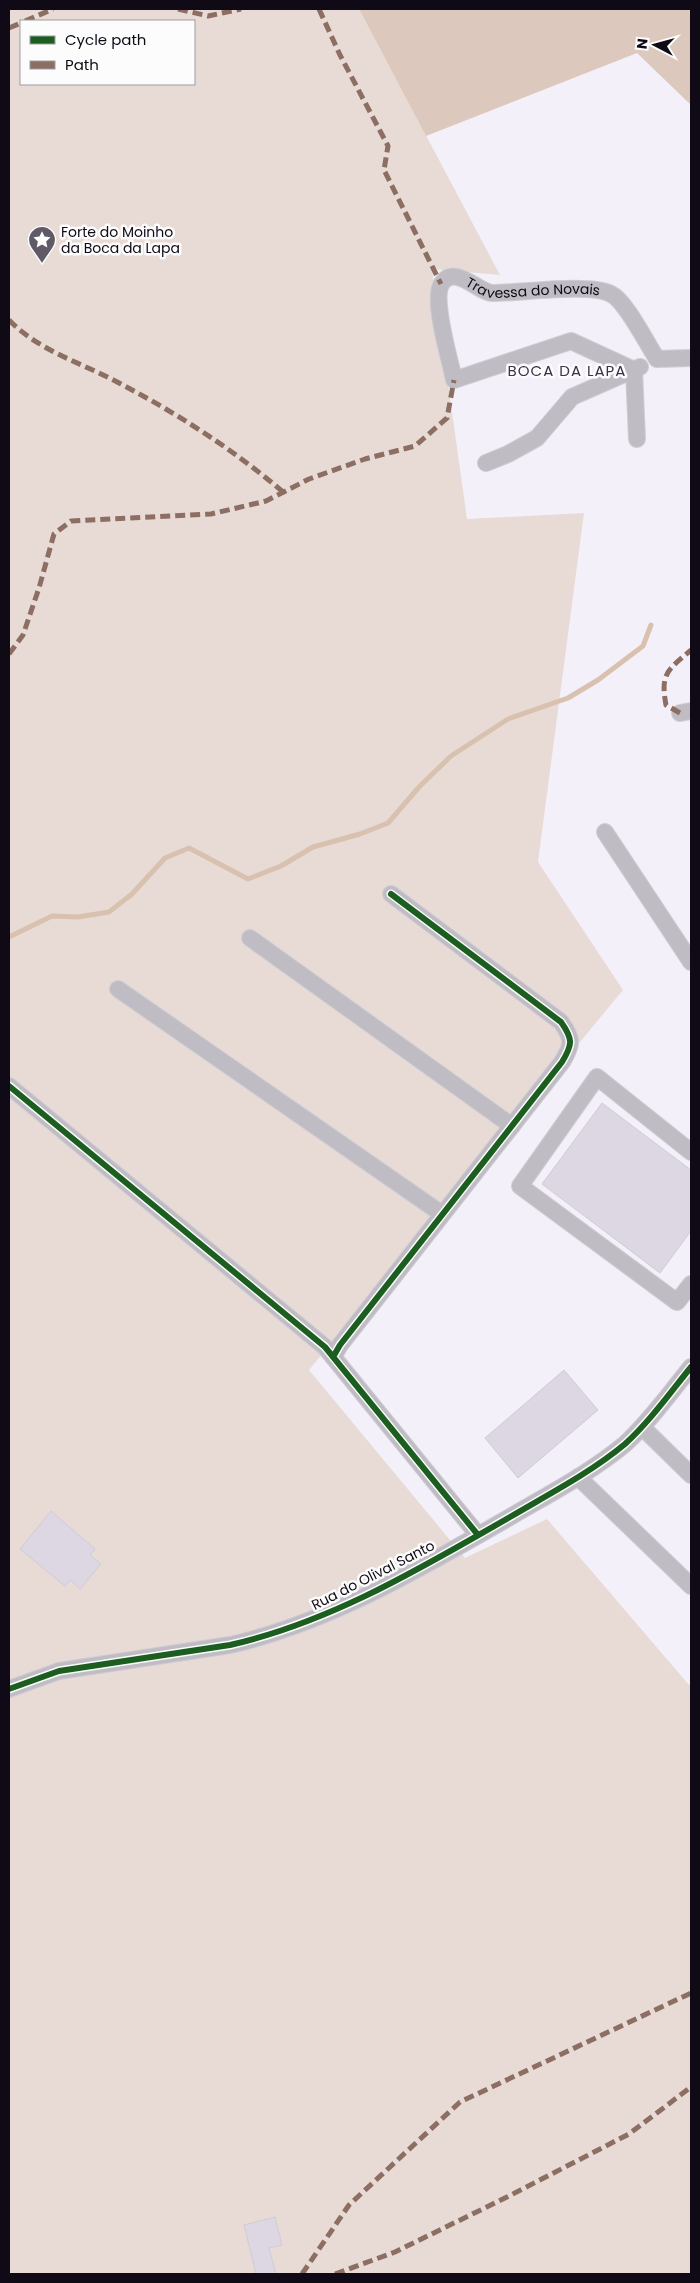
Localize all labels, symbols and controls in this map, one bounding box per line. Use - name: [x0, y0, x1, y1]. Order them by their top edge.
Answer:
- legend: [20, 20, 195, 85]
- north arrow: [630, 20, 680, 70]
- text: Cycle path: [65, 29, 146, 50]
- text: N: [632, 37, 653, 50]
- text: Path: [65, 54, 99, 75]
- place label: Forte do Moinho da Boca da Lapa: [61, 222, 180, 258]
- place icon: Forte do Moinho da Boca da Lapa: [27, 225, 57, 264]
- street label: Travessa do Novais: [462, 272, 601, 303]
- district label: BOCA DA LAPA: [508, 360, 626, 381]
- street label: Rua do Olival Santo: [308, 1535, 438, 1615]

